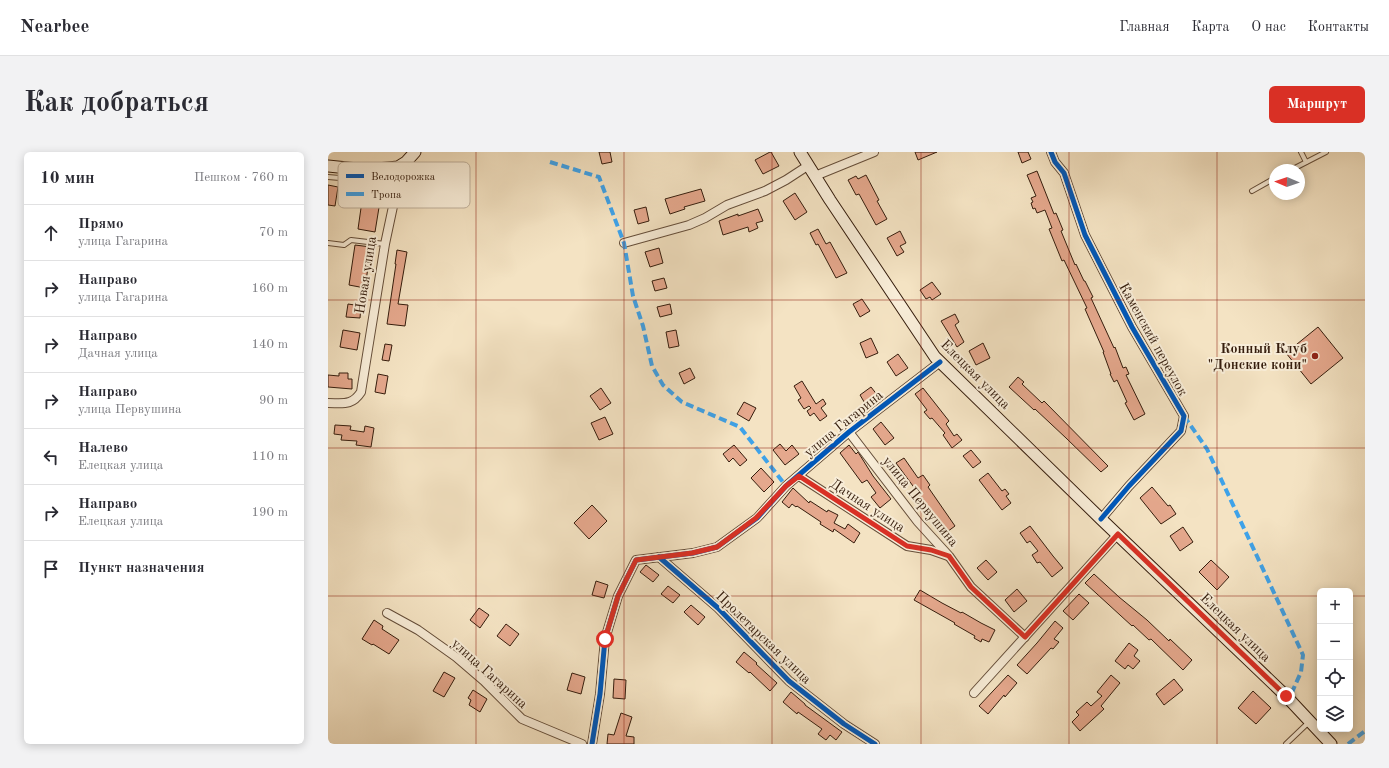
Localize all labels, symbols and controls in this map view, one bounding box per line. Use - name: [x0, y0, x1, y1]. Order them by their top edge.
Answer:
- text: Nearbee: [20, 18, 89, 37]
- text: Главная: [1119, 20, 1169, 34]
- text: Карта: [1191, 20, 1229, 34]
- text: О нас: [1251, 20, 1286, 34]
- text: Контакты: [1308, 20, 1369, 34]
- button: Маршрут: [1269, 86, 1365, 123]
- text: Как добраться: [24, 90, 209, 118]
- legend: [338, 162, 470, 208]
- north arrow: [1269, 164, 1305, 200]
- text: 10 мин: [40, 170, 95, 187]
- text: Пешком · 760 m: [194, 171, 288, 184]
- text: Велодорожка: [371, 172, 436, 183]
- text: Тропа: [371, 190, 402, 201]
- text: Прямо: [78, 217, 124, 232]
- icon: ahead: [40, 222, 62, 244]
- text: 70 m: [259, 226, 288, 239]
- text: улица Гагарина: [78, 235, 168, 248]
- street label: Новая улица: [353, 235, 379, 315]
- text: Направо: [78, 273, 137, 288]
- icon: right: [40, 278, 62, 300]
- street label: Каменский переулок: [1116, 281, 1190, 398]
- text: 160 m: [251, 282, 288, 295]
- text: улица Гагарина: [78, 291, 168, 304]
- text: Направо: [78, 329, 137, 344]
- icon: right: [40, 334, 62, 356]
- street label: Елецкая улица: [938, 337, 1013, 412]
- text: 140 m: [251, 338, 288, 351]
- place label: Конный Клуб "Донские кони": [1208, 342, 1307, 372]
- text: Дачная улица: [78, 347, 158, 360]
- marker: Конный Клуб "Донские кони": [1310, 351, 1320, 361]
- text: Направо: [78, 385, 137, 400]
- street label: улица Гагарина: [802, 388, 886, 460]
- icon: right: [40, 390, 62, 412]
- text: 90 m: [259, 394, 288, 407]
- text: улица Первушина: [78, 403, 181, 416]
- text: Налево: [78, 441, 128, 456]
- icon: left: [40, 446, 62, 468]
- text: 110 m: [251, 450, 288, 463]
- street label: улица Первушина: [880, 454, 961, 549]
- text: Елецкая улица: [78, 459, 163, 472]
- street label: Дачная улица: [828, 477, 907, 535]
- text: Направо: [78, 497, 137, 512]
- icon: right: [40, 502, 62, 524]
- text: 190 m: [251, 506, 288, 519]
- text: Елецкая улица: [78, 515, 163, 528]
- icon: arrive: [40, 558, 62, 580]
- text: Пункт назначения: [78, 561, 205, 576]
- map controls: [1317, 588, 1353, 732]
- button: +: [1317, 588, 1353, 624]
- street label: Пролетарская улица: [713, 589, 814, 687]
- street label: Елецкая улица: [1197, 591, 1273, 665]
- button: −: [1317, 624, 1353, 660]
- route start: [596, 630, 614, 648]
- street label: улица Гагарина: [449, 636, 530, 711]
- button: locate: [1317, 660, 1353, 696]
- route end: [1277, 687, 1295, 705]
- button: layers: [1317, 696, 1353, 732]

